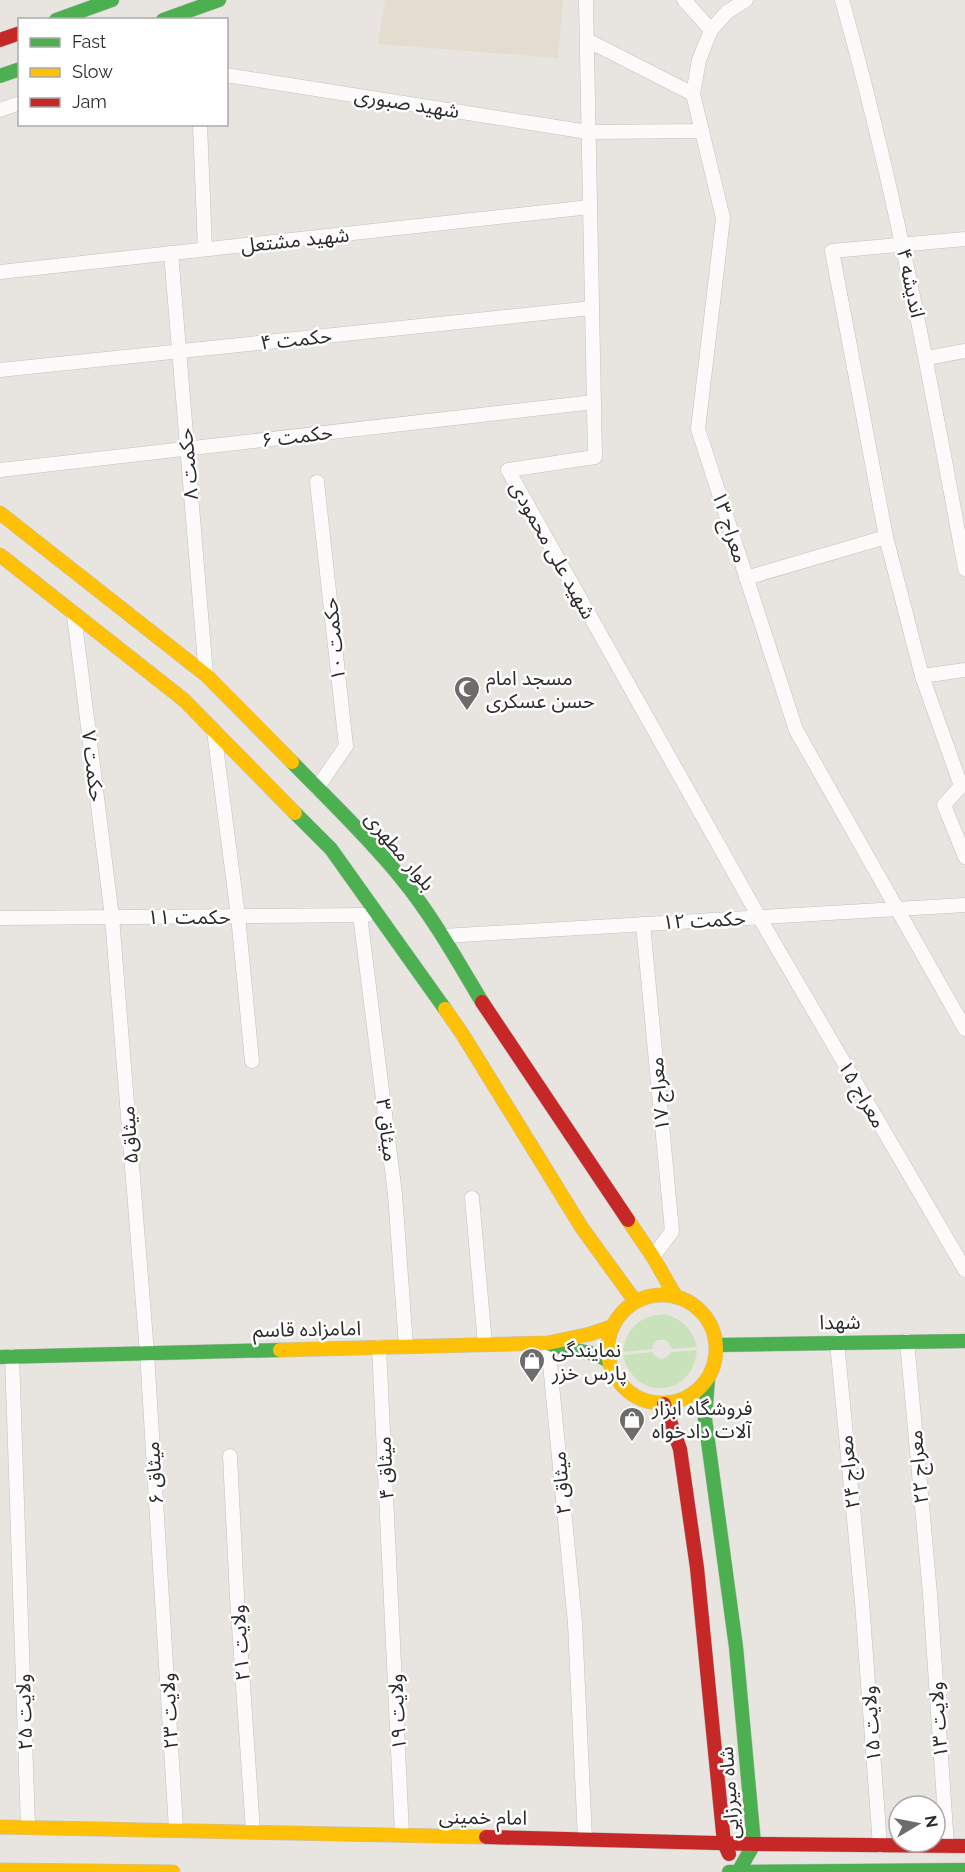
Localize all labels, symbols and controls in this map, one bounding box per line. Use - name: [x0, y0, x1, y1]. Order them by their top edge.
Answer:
- legend: [18, 18, 228, 126]
- text: Fast: [72, 31, 106, 52]
- text: Slow: [72, 61, 113, 82]
- street label: شهید صبوری: [353, 83, 461, 123]
- text: Jam: [72, 91, 107, 112]
- street label: شهید مشتعل: [240, 222, 350, 258]
- street label: اندیشه ۴: [892, 246, 930, 320]
- street label: حکمت ۴: [259, 323, 333, 355]
- street label: حکمت ۶: [260, 420, 334, 452]
- street label: حکمت ۸: [173, 427, 203, 501]
- street label: شهید علی محمودی: [505, 477, 601, 623]
- street label: معراج ۱۳: [704, 488, 753, 567]
- street label: حکمت ۱۰: [318, 596, 350, 682]
- place label: مسجد امام حسن عسکری: [486, 666, 595, 713]
- mosque icon: مسجد امام حسن عسکری: [452, 674, 482, 712]
- street label: حکمت ۷: [77, 729, 109, 803]
- street label: بلوار مطهری: [360, 807, 440, 895]
- street label: حکمت ۱۱: [147, 905, 231, 929]
- street label: حکمت ۱۲: [662, 906, 746, 934]
- street label: معراج ۱۷: [644, 1056, 677, 1132]
- street label: معراج ۱۵: [831, 1056, 891, 1133]
- street label: میثاق ۳: [371, 1097, 403, 1163]
- street label: میثاق۵: [115, 1105, 143, 1165]
- street label: شهدا: [819, 1310, 861, 1334]
- street label: امامزاده قاسم: [253, 1316, 361, 1345]
- place label: نمایندگی پارس خزر: [551, 1338, 627, 1386]
- shop icon: نمایندگی پارس خزر: [517, 1346, 547, 1384]
- place label: فروشگاه ابزار آلات دادخواه: [651, 1396, 752, 1443]
- shop icon: فروشگاه ابزار آلات دادخواه: [617, 1405, 647, 1443]
- street label: معراج ۲۲: [903, 1429, 936, 1505]
- street label: معراج ۲۴: [833, 1434, 868, 1510]
- street label: میثاق ۴: [371, 1436, 399, 1500]
- street label: میثاق ۶: [140, 1441, 168, 1505]
- street label: میثاق ۲: [546, 1450, 576, 1516]
- street label: ولایت ۲۱: [225, 1604, 255, 1682]
- street label: ولایت ۲۳: [155, 1672, 183, 1750]
- street label: ولایت ۲۵: [11, 1673, 37, 1751]
- street label: ولایت ۱۹: [383, 1673, 411, 1751]
- street label: ولایت ۱۳: [923, 1681, 953, 1759]
- street label: ولایت ۱۵: [856, 1685, 886, 1763]
- street label: شاه میرزایی: [714, 1746, 744, 1840]
- north arrow: [887, 1794, 947, 1854]
- street label: امام خمینی: [439, 1804, 527, 1833]
- text: N: [921, 1814, 942, 1829]

